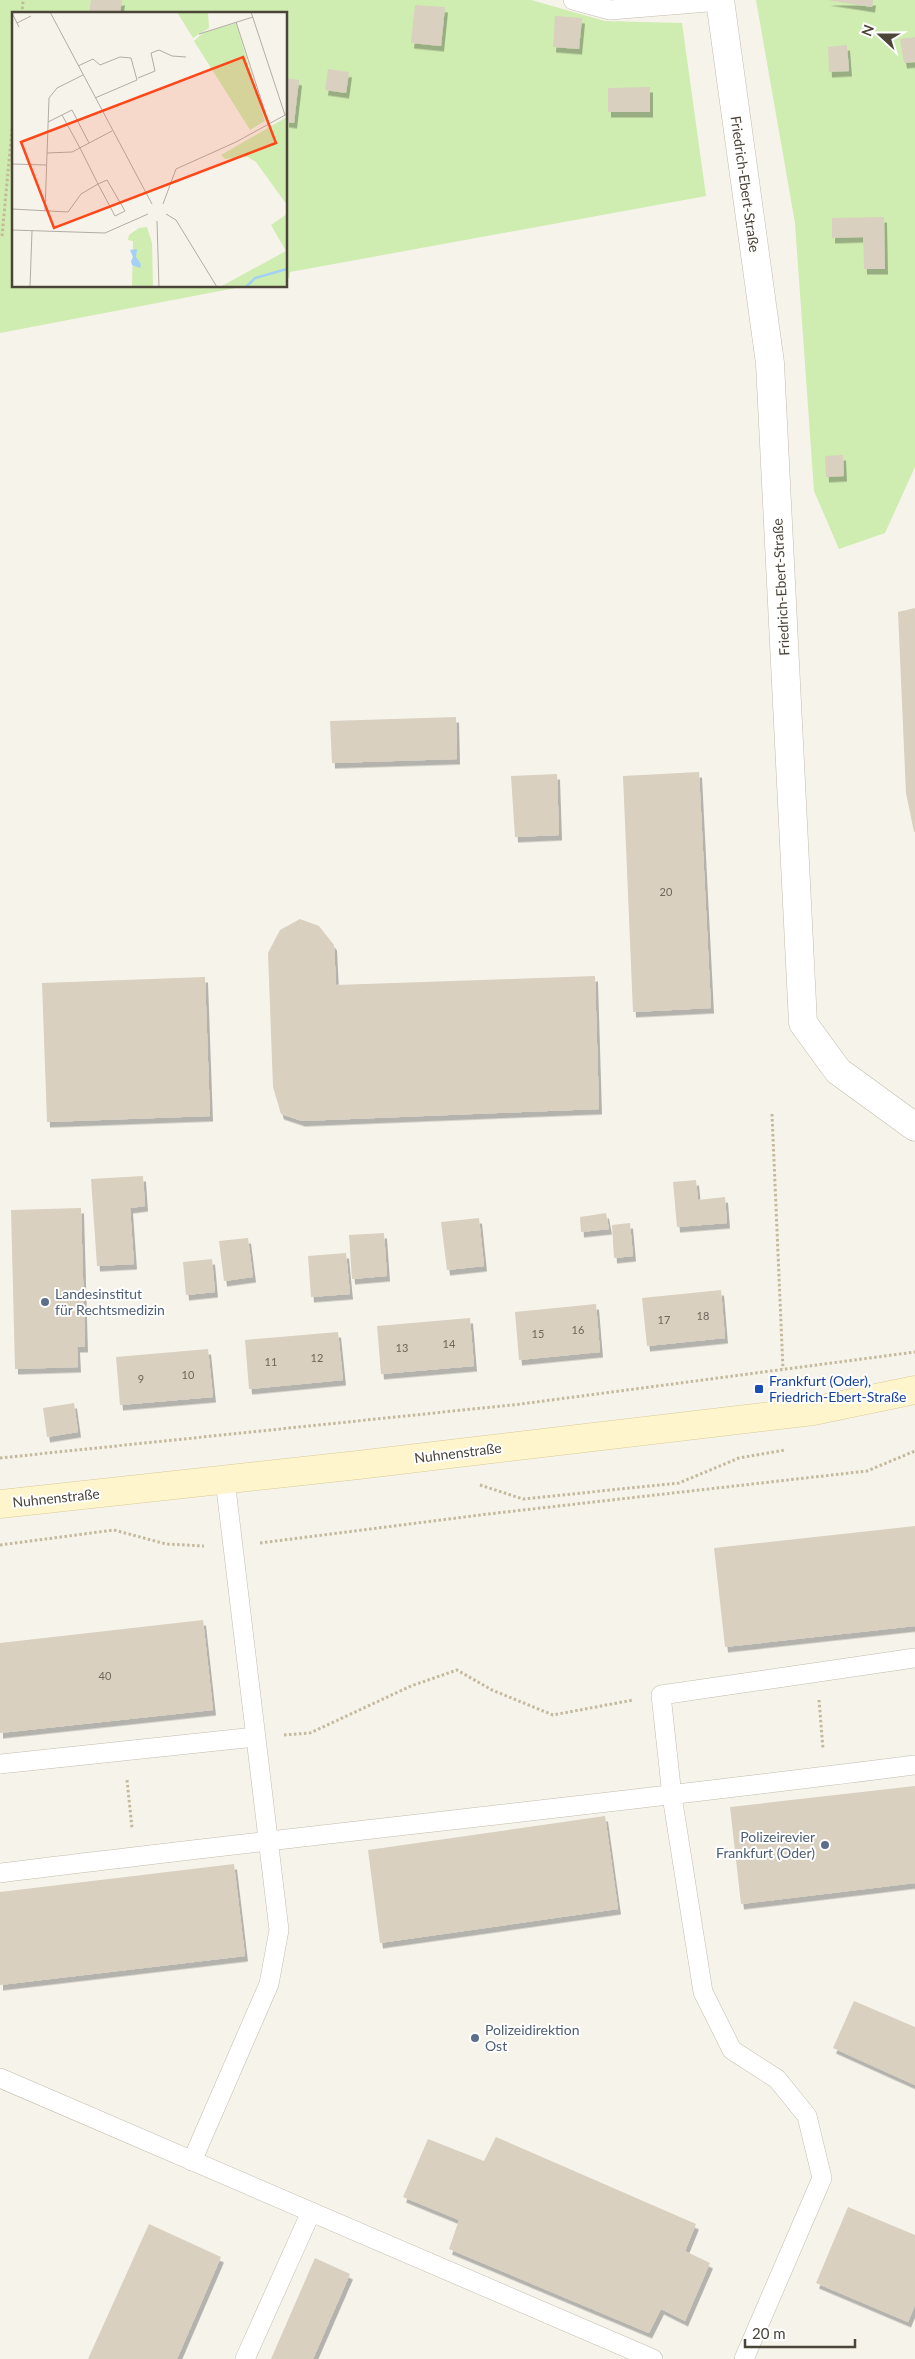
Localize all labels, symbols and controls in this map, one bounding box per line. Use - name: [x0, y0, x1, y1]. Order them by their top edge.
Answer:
- north arrow: [855, 10, 905, 60]
- inset map: [12, 12, 288, 288]
- text: N: [858, 22, 877, 38]
- street label: Friedrich-Ebert-Straße: [728, 115, 763, 253]
- street label: Friedrich-Ebert-Straße: [768, 518, 793, 656]
- house number: 20: [660, 885, 673, 898]
- place label: Landesinstitut für Rechtsmedizin: [55, 1285, 165, 1318]
- marker: Landesinstitut für Rechtsmedizin: [39, 1296, 51, 1308]
- house number: 18: [697, 1309, 709, 1322]
- house number: 17: [658, 1313, 670, 1326]
- house number: 16: [572, 1323, 584, 1336]
- house number: 15: [532, 1327, 544, 1340]
- house number: 14: [443, 1337, 456, 1350]
- house number: 13: [396, 1341, 408, 1354]
- house number: 12: [311, 1351, 323, 1364]
- house number: 11: [265, 1355, 277, 1368]
- house number: 10: [182, 1368, 195, 1381]
- house number: 9: [138, 1372, 144, 1385]
- place label: Frankfurt (Oder), Friedrich-Ebert-Straße: [769, 1372, 906, 1405]
- marker: Frankfurt (Oder), Friedrich-Ebert-Straße: [753, 1383, 765, 1395]
- street label: Nuhnenstraße: [413, 1439, 503, 1466]
- street label: Nuhnenstraße: [11, 1484, 100, 1511]
- house number: 40: [99, 1669, 112, 1682]
- place label: Polizeirevier Frankfurt (Oder): [716, 1828, 815, 1861]
- marker: Polizeirevier Frankfurt (Oder): [819, 1839, 831, 1851]
- place label: Polizeidirektion Ost: [485, 2021, 579, 2054]
- marker: Polizeidirektion Ost: [469, 2032, 481, 2044]
- scale bar: [745, 2316, 855, 2348]
- text: 20 m: [752, 2324, 786, 2342]

